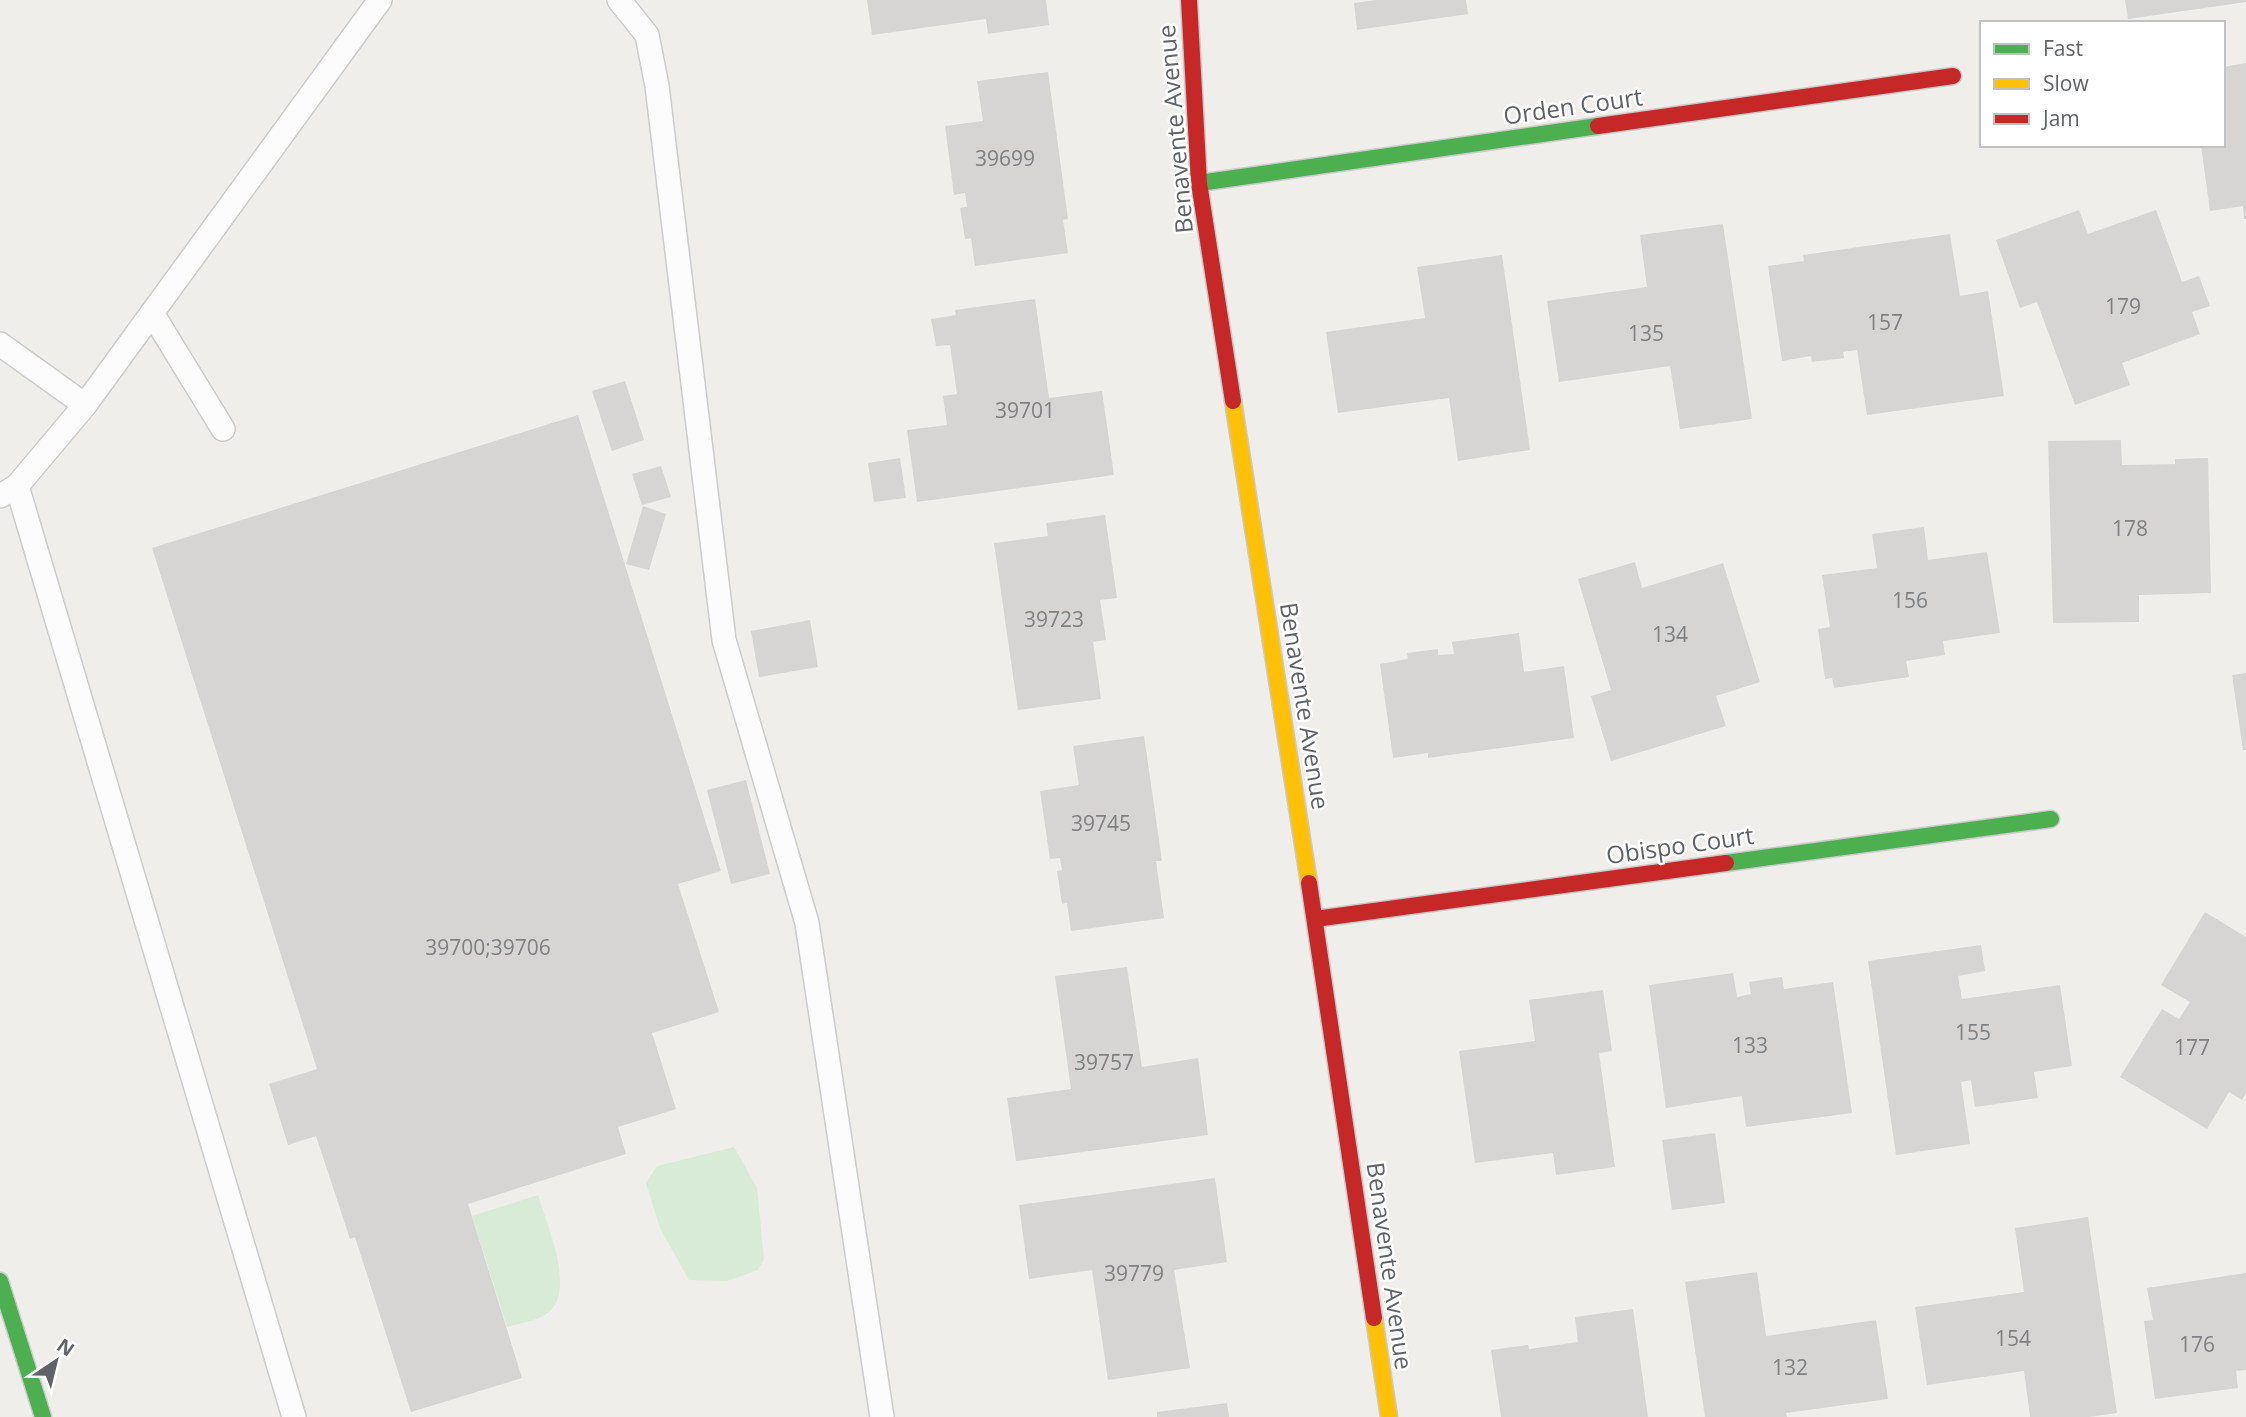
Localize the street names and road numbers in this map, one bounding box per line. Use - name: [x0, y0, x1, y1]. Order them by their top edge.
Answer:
- street label: Benavente Avenue: [1149, 24, 1200, 235]
- street label: Orden Court: [1501, 79, 1645, 132]
- street label: Benavente Avenue: [1273, 600, 1338, 812]
- street label: Obispo Court: [1604, 818, 1756, 871]
- street label: Benavente Avenue: [1360, 1160, 1421, 1372]

